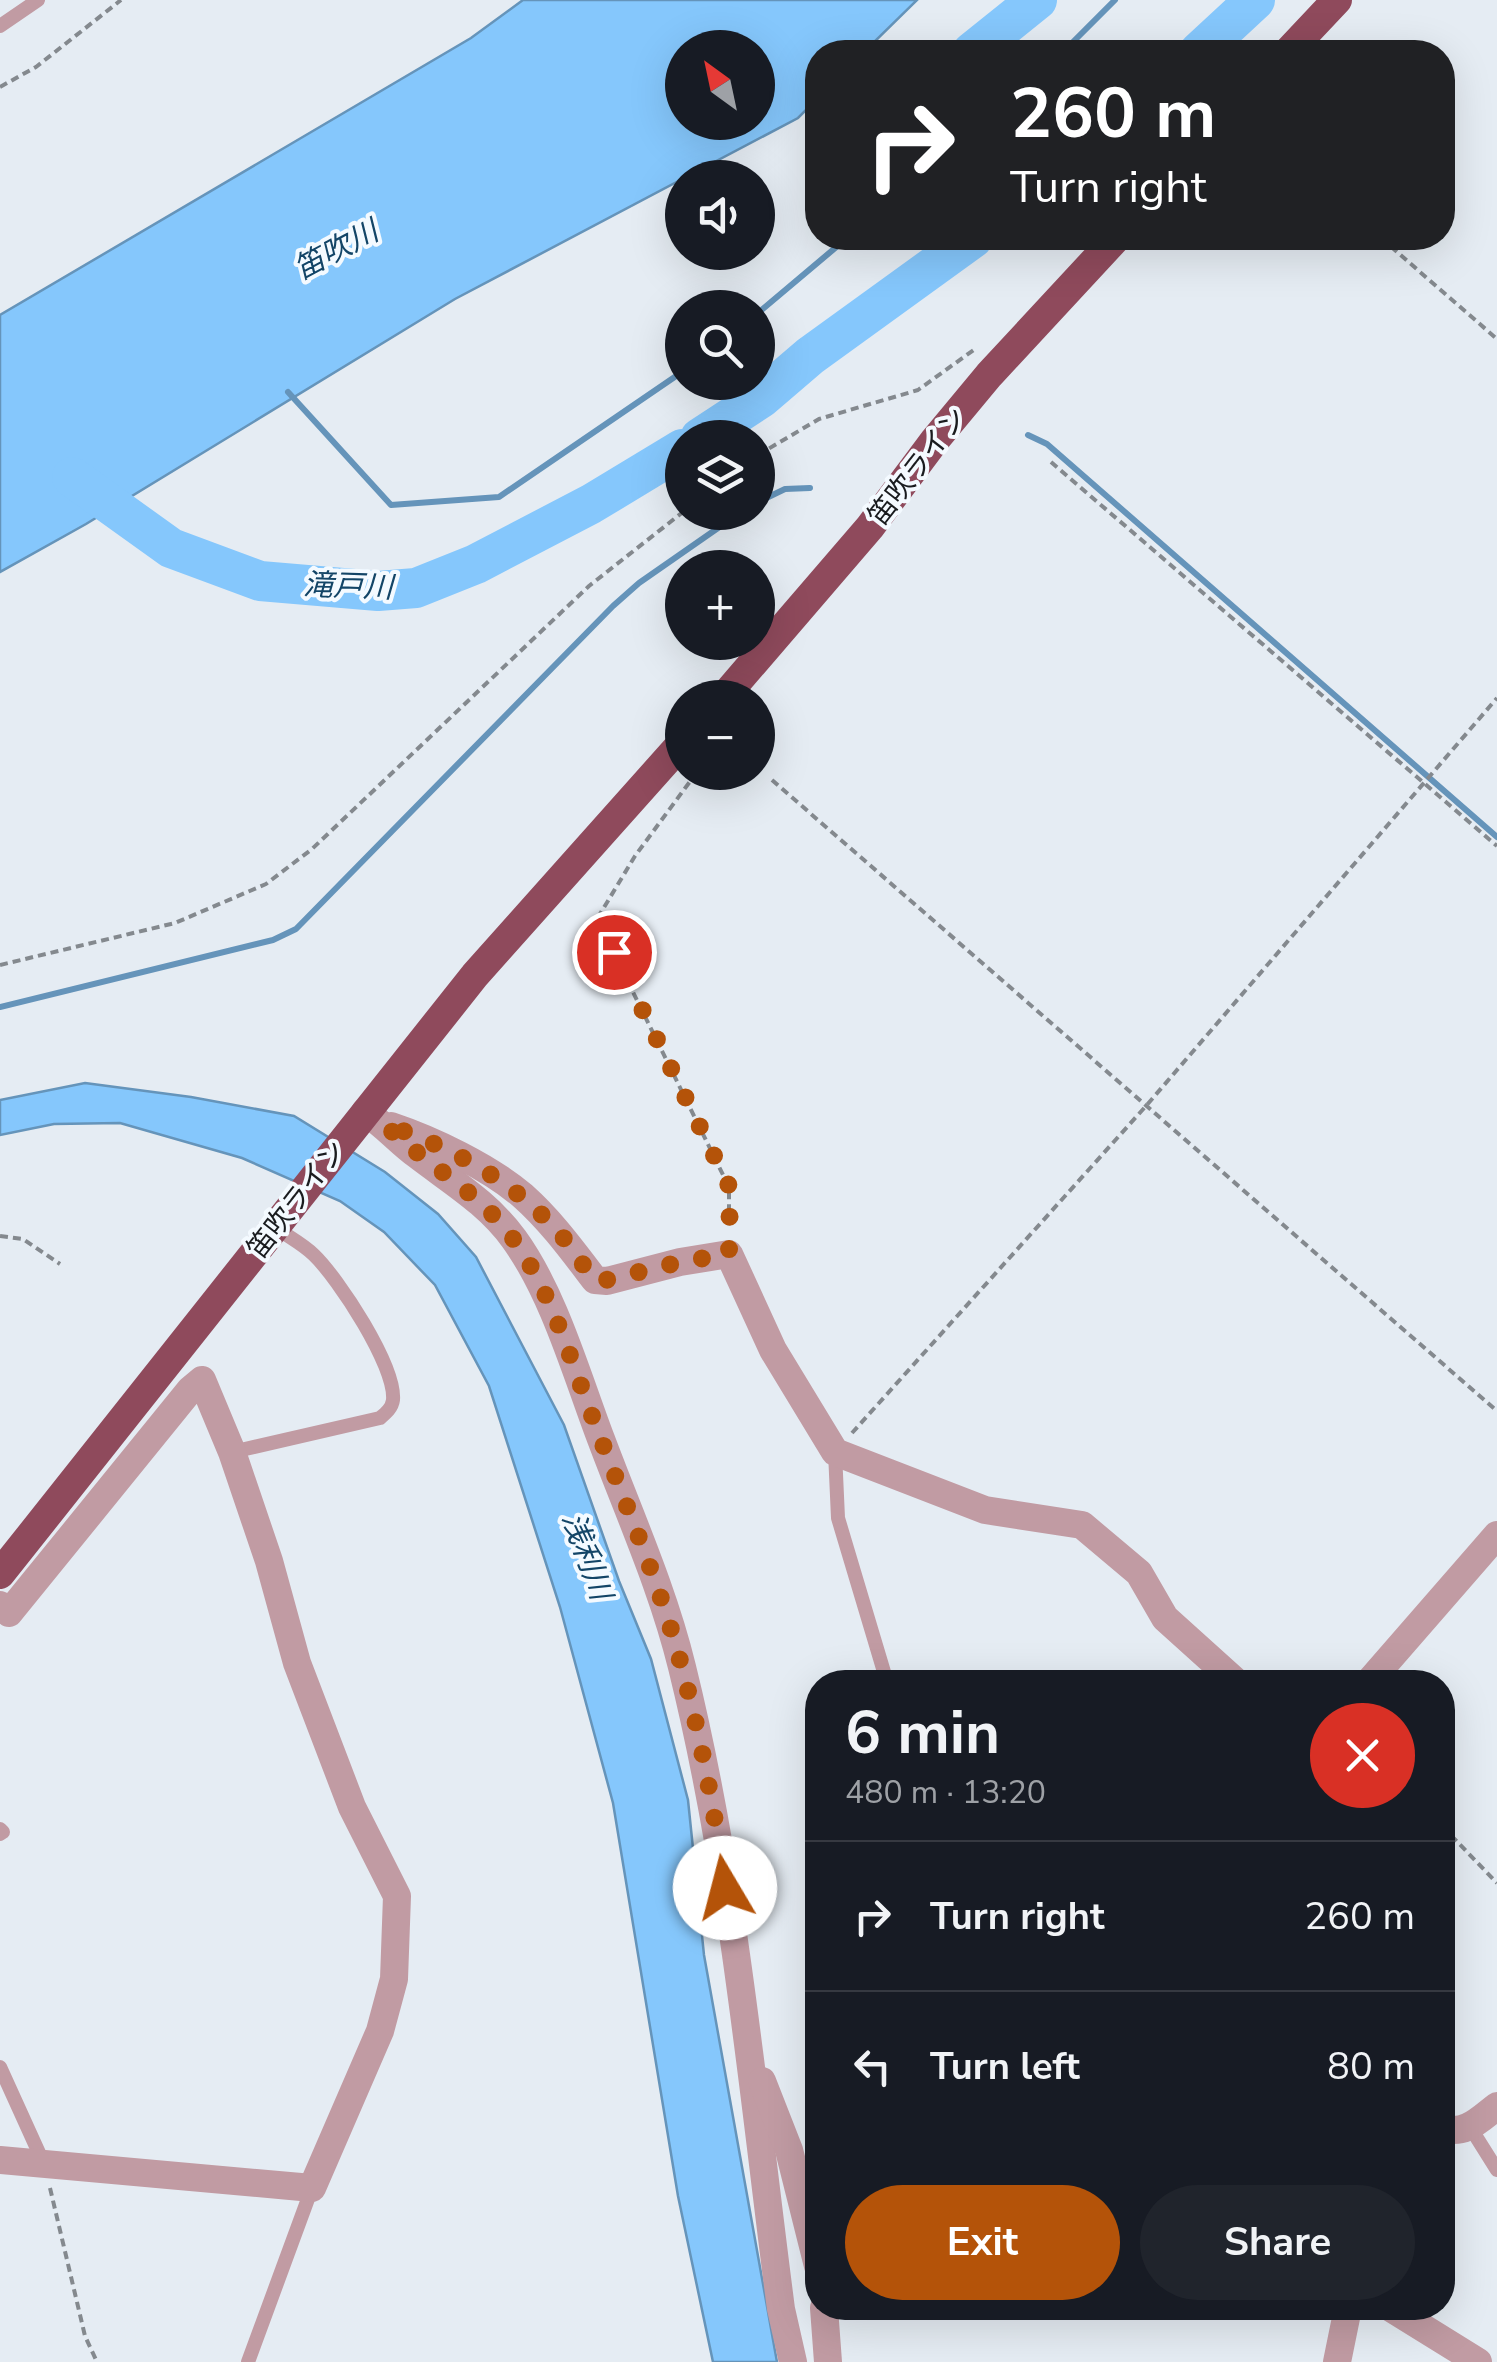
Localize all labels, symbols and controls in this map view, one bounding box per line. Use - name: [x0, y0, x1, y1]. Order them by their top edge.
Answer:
- north arrow: [665, 30, 775, 140]
- map controls: [665, 30, 775, 790]
- text: 260 m: [1010, 66, 1216, 162]
- icon: right: [845, 80, 975, 210]
- text: Turn right: [1010, 157, 1207, 218]
- button: sound: [665, 160, 775, 270]
- water label: 笛吹川: [287, 210, 388, 290]
- button: search: [665, 290, 775, 400]
- street label: 笛吹ライン: [860, 400, 976, 533]
- button: layers: [665, 420, 775, 530]
- button: +: [665, 550, 775, 660]
- water label: 滝戸川: [302, 564, 397, 609]
- button: −: [665, 680, 775, 790]
- pin: [572, 910, 657, 995]
- icon: arrive: [587, 925, 642, 980]
- street label: 笛吹ライン: [239, 1133, 355, 1266]
- water label: 浅利川: [552, 1507, 622, 1608]
- text: 6 min: [845, 1692, 1000, 1774]
- button: close: [1310, 1703, 1415, 1808]
- text: 480 m · 13:20: [845, 1771, 1046, 1814]
- position arrow: [673, 1836, 777, 1940]
- icon: right: [845, 1889, 900, 1944]
- text: Turn right: [930, 1891, 1105, 1942]
- text: 260 m: [1304, 1891, 1415, 1942]
- icon: left: [845, 2039, 900, 2094]
- text: Turn left: [930, 2041, 1080, 2092]
- text: 80 m: [1327, 2041, 1415, 2092]
- button: Exit: [845, 2185, 1120, 2300]
- button: Share: [1140, 2185, 1415, 2300]

